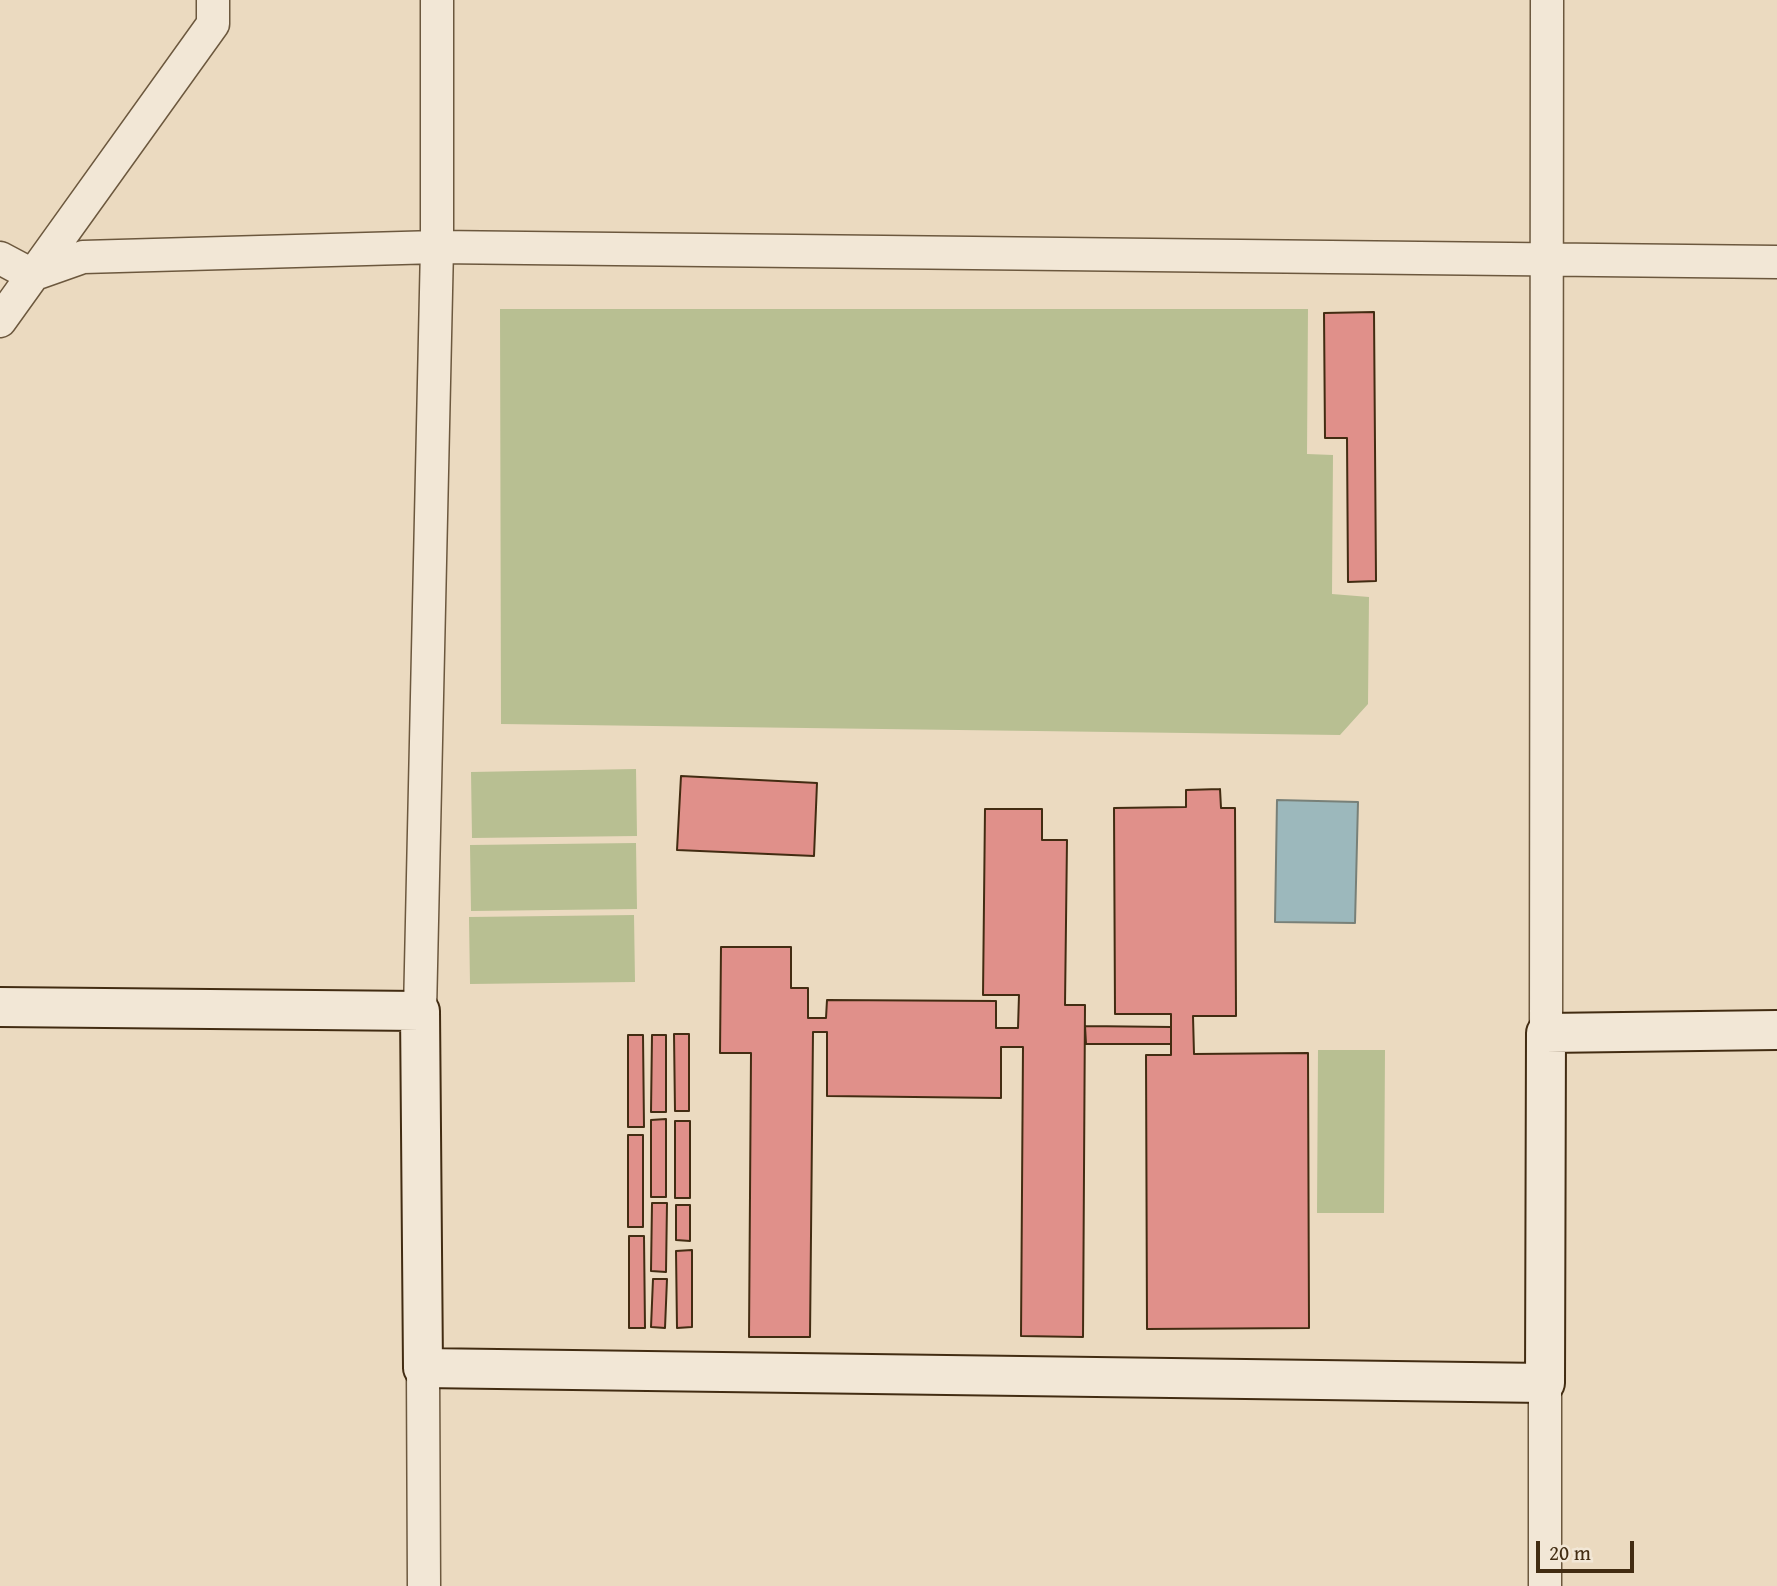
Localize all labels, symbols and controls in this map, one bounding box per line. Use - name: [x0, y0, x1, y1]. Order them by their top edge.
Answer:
- scale bar: [1539, 1526, 1637, 1570]
- text: 20 m: [1549, 1537, 1591, 1568]

